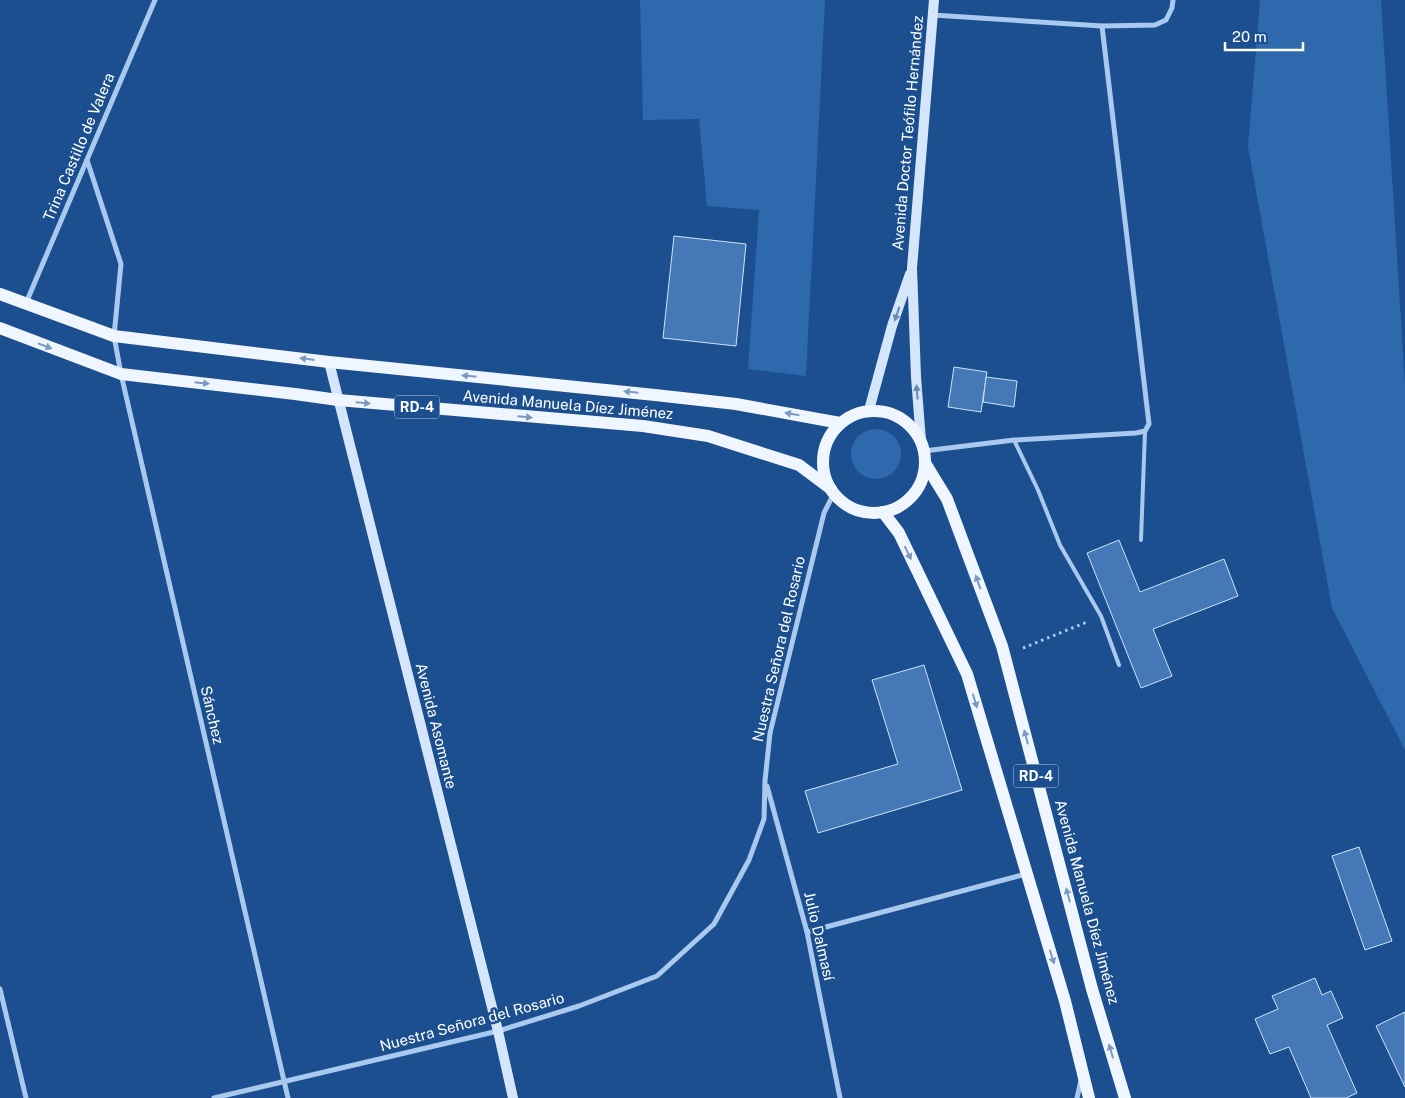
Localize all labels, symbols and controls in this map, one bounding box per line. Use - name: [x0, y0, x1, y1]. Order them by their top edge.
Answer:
- street label: Avenida Doctor Teófilo Hernández: [889, 15, 926, 251]
- scale bar: [1225, 20, 1302, 52]
- text: 20 m: [1232, 28, 1267, 45]
- street label: Trina Castillo de Valera: [40, 70, 118, 224]
- one-way arrow: [892, 307, 900, 322]
- one-way arrow: [38, 342, 53, 350]
- one-way arrow: [299, 355, 315, 363]
- one-way arrow: [461, 372, 477, 380]
- one-way arrow: [194, 379, 210, 387]
- one-way arrow: [913, 384, 921, 400]
- street label: Avenida Manuela Díez Jiménez: [462, 387, 674, 422]
- one-way arrow: [622, 388, 638, 396]
- road number: RD-4: [394, 396, 440, 418]
- one-way arrow: [356, 399, 372, 407]
- one-way arrow: [783, 410, 799, 418]
- one-way arrow: [518, 413, 534, 421]
- one-way arrow: [905, 546, 913, 560]
- street label: Nuestra Señora del Rosario: [749, 554, 808, 743]
- one-way arrow: [974, 575, 981, 590]
- street label: Avenida Asomante: [413, 661, 460, 791]
- street label: Sánchez: [198, 684, 227, 746]
- one-way arrow: [972, 693, 980, 708]
- one-way arrow: [1022, 730, 1030, 745]
- road number: RD-4: [1014, 764, 1058, 788]
- street label: Avenida Manuela Díez Jiménez: [1052, 798, 1123, 1006]
- one-way arrow: [1063, 887, 1071, 902]
- street label: Julio Dalmasí: [801, 890, 838, 982]
- one-way arrow: [1048, 950, 1056, 965]
- street label: Nuestra Señora del Rosario: [378, 989, 566, 1054]
- one-way arrow: [1107, 1044, 1115, 1059]

